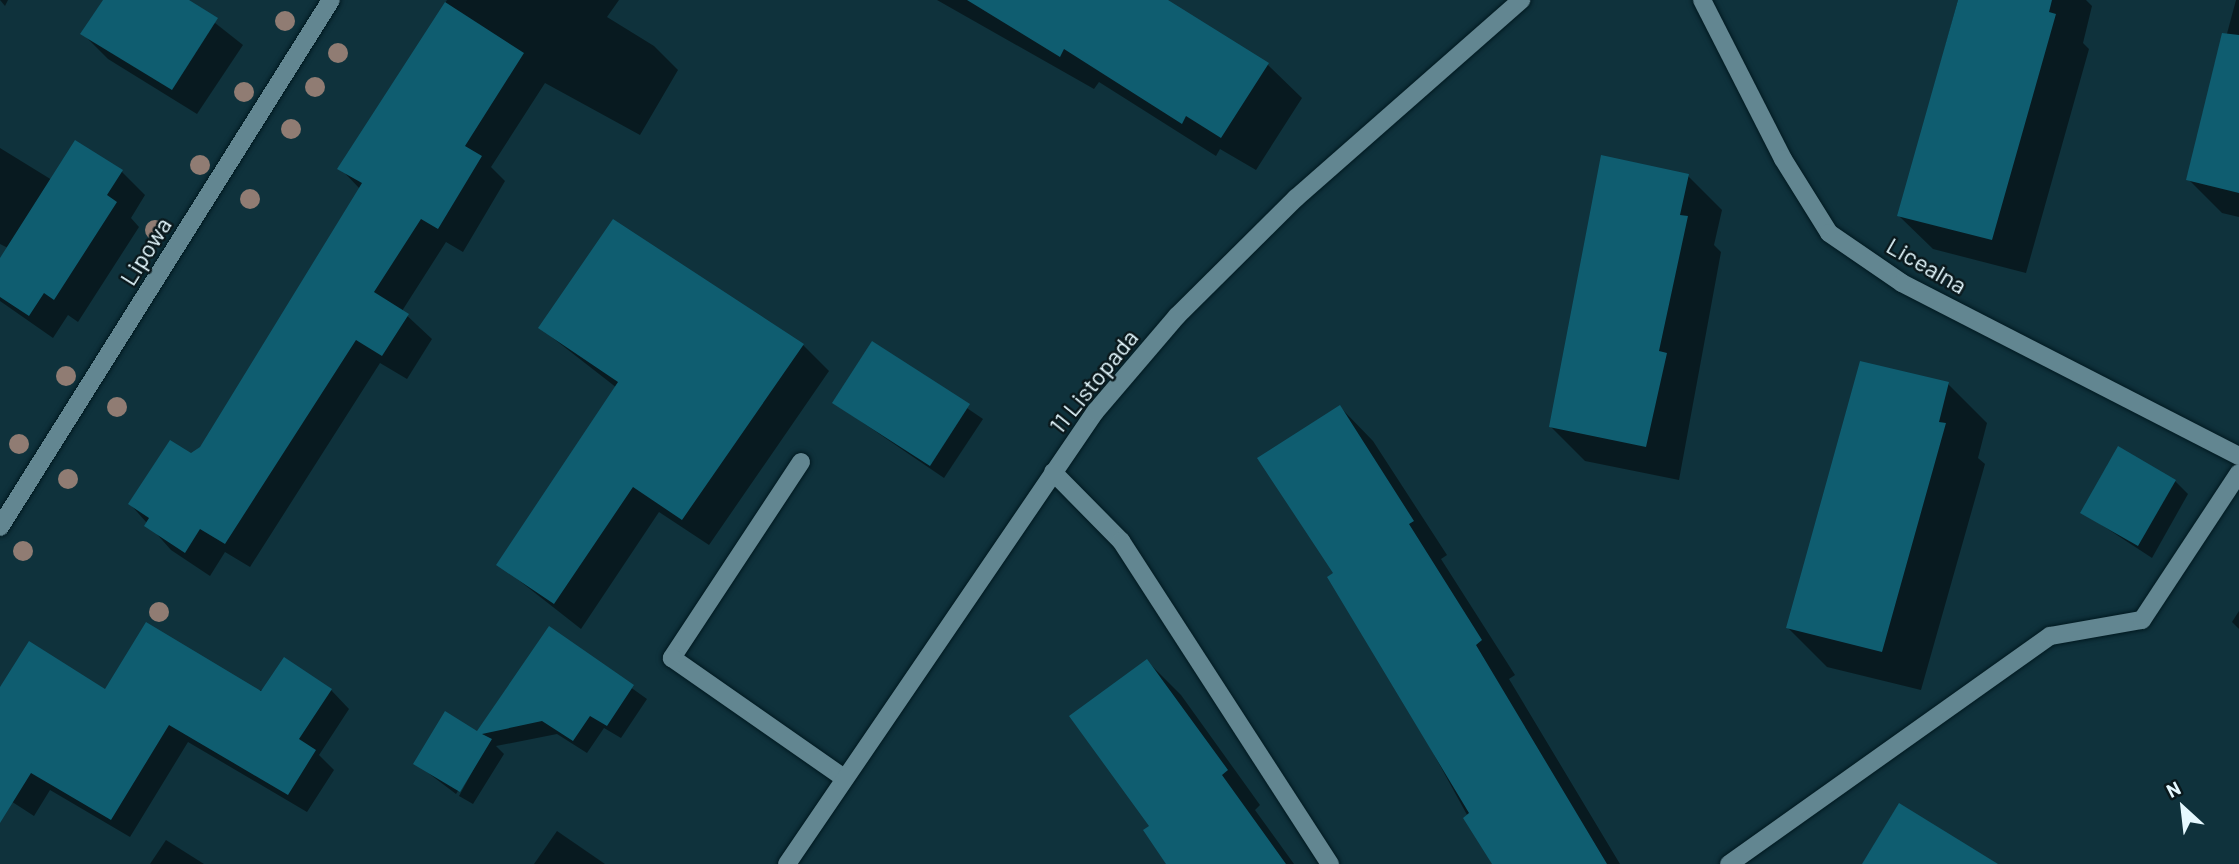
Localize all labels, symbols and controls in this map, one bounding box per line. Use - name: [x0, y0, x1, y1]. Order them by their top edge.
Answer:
- street label: Lipowa: [113, 212, 177, 290]
- street label: Licealna: [1882, 231, 1972, 299]
- street label: 11 Listopada: [1042, 323, 1144, 439]
- north arrow: [2148, 773, 2218, 843]
- text: N: [2162, 776, 2184, 802]

